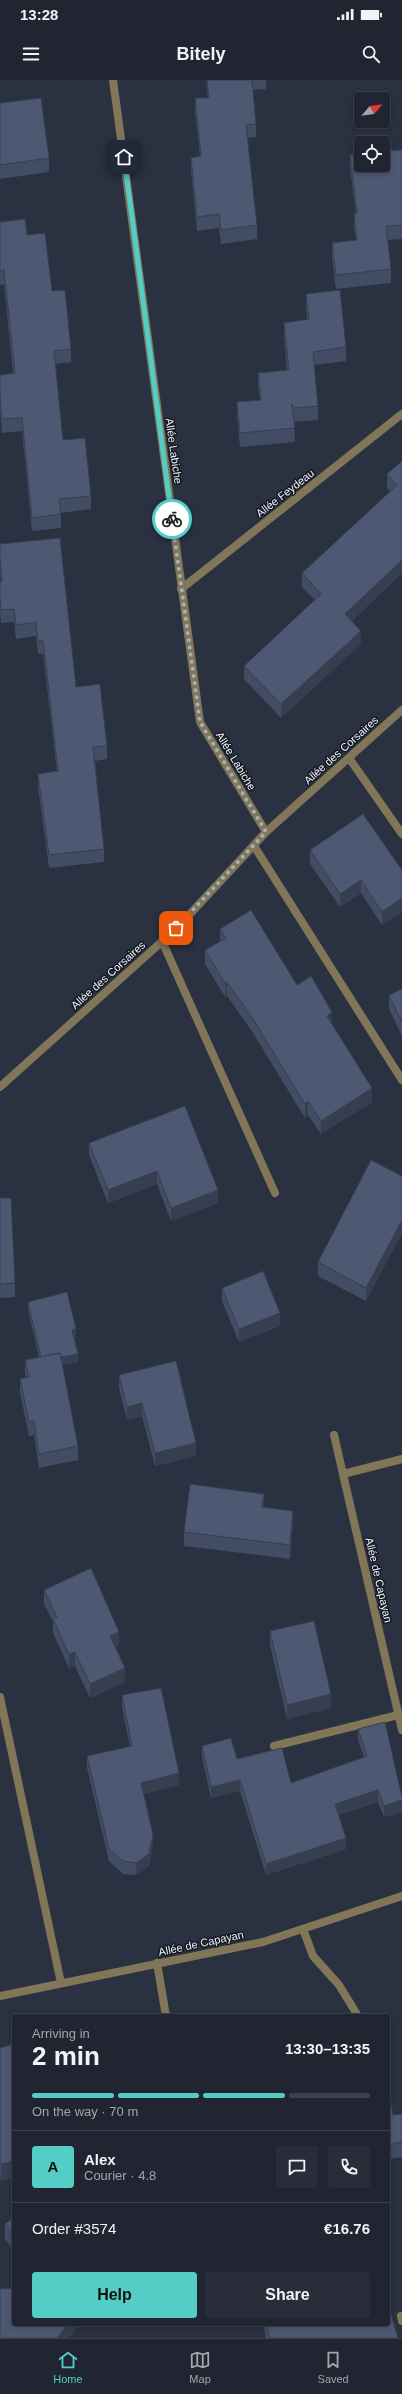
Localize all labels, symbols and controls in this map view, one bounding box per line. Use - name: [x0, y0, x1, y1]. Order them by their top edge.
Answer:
- text: 13:28: [20, 6, 58, 23]
- icon: menu: [20, 43, 42, 65]
- icon: search: [360, 43, 382, 65]
- text: Bitely: [176, 44, 226, 64]
- north arrow: [354, 92, 390, 128]
- map controls: [354, 92, 390, 172]
- button: locate: [354, 136, 390, 172]
- pin: [107, 140, 141, 174]
- icon: home: [113, 146, 135, 168]
- street label: Allée Labiche: [163, 417, 185, 485]
- street label: Allée Feydeau: [254, 467, 316, 519]
- courier: [152, 499, 192, 539]
- icon: bike: [161, 508, 183, 530]
- street label: Allée des Corsaires: [302, 713, 381, 786]
- street label: Allée Labiche: [214, 730, 258, 792]
- pin: [159, 911, 193, 945]
- icon: bag: [165, 917, 187, 939]
- street label: Allée des Corsaires: [69, 938, 148, 1011]
- street label: Allée de Capayan: [363, 1536, 395, 1624]
- street label: Allée de Capayan: [157, 1928, 245, 1958]
- text: Arriving in: [32, 2026, 90, 2041]
- text: 13:30–13:35: [285, 2040, 370, 2057]
- text: 2 min: [32, 2041, 100, 2071]
- text: On the way · 70 m: [32, 2104, 138, 2119]
- button: chat: [276, 2146, 318, 2188]
- button: phone: [328, 2146, 370, 2188]
- text: Alex: [84, 2151, 116, 2168]
- text: A: [48, 2158, 58, 2175]
- text: Courier · 4.8: [84, 2168, 156, 2183]
- text: Order #3574: [32, 2220, 116, 2237]
- text: €16.76: [324, 2220, 370, 2237]
- button: Help: [32, 2272, 197, 2318]
- button: Share: [205, 2272, 370, 2318]
- tab: Home: [53, 2349, 83, 2385]
- tab: Map: [189, 2349, 211, 2385]
- tab: Saved: [318, 2349, 349, 2385]

